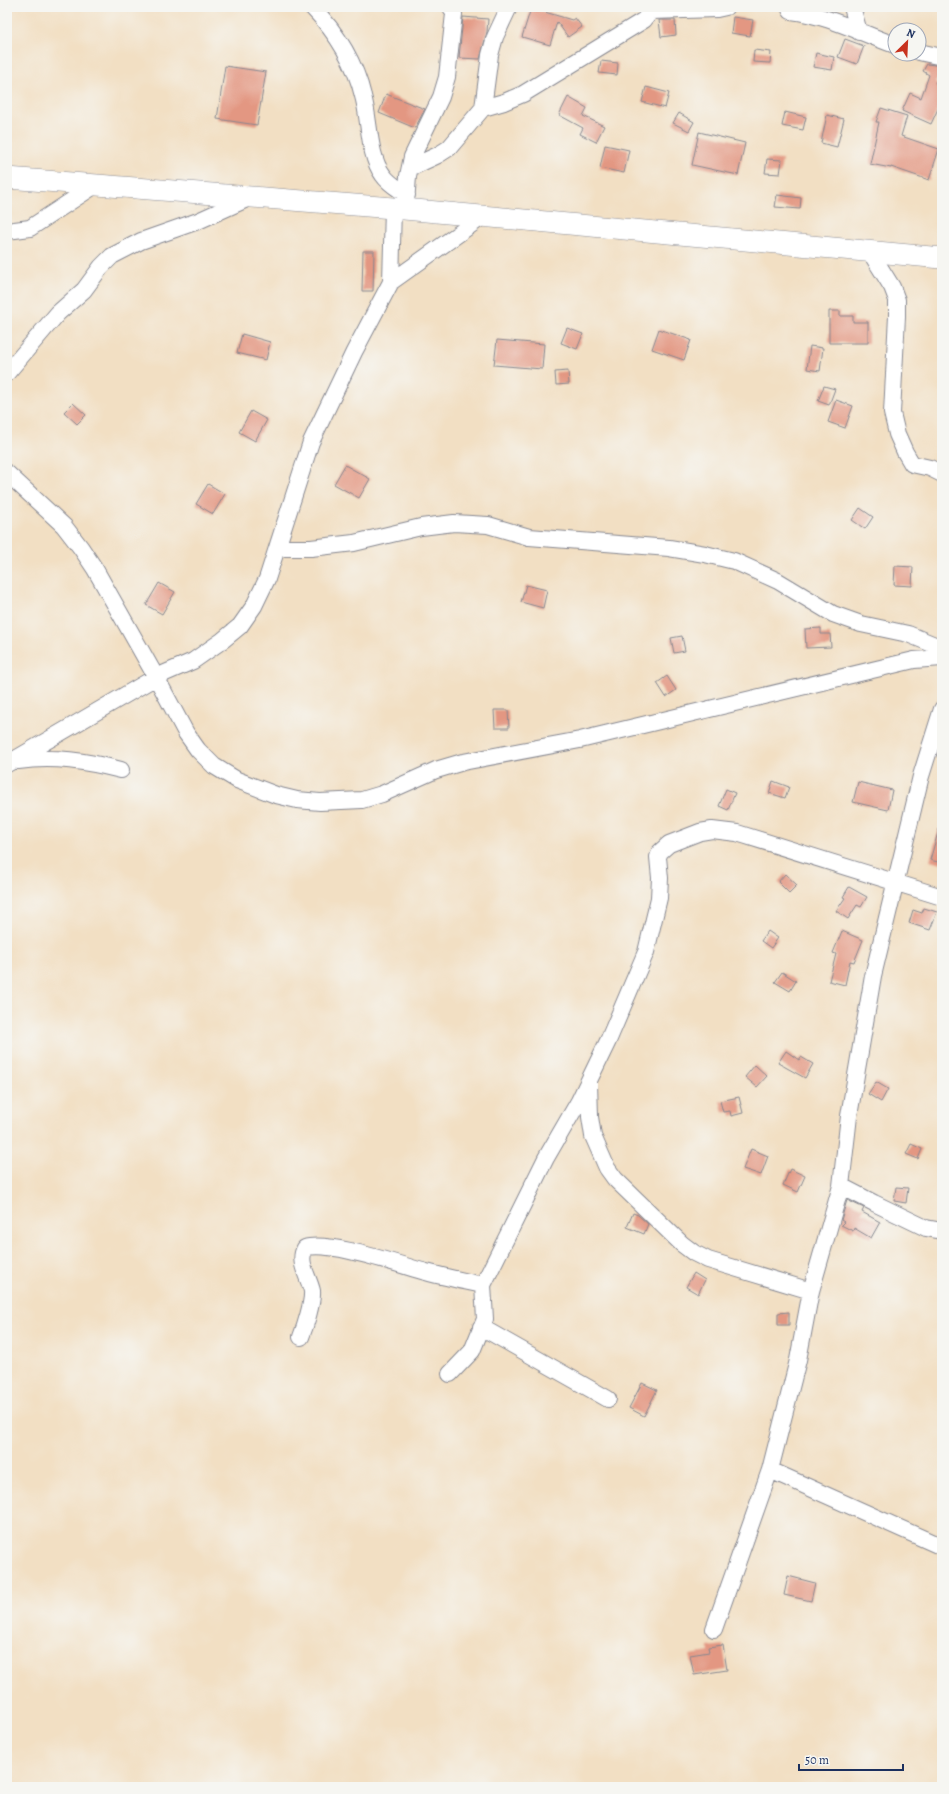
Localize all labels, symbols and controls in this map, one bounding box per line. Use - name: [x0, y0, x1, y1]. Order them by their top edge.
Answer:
- north arrow: [887, 22, 927, 62]
- text: N: [904, 25, 918, 42]
- scale bar: [799, 1746, 903, 1772]
- text: 50 m: [805, 1752, 829, 1768]

